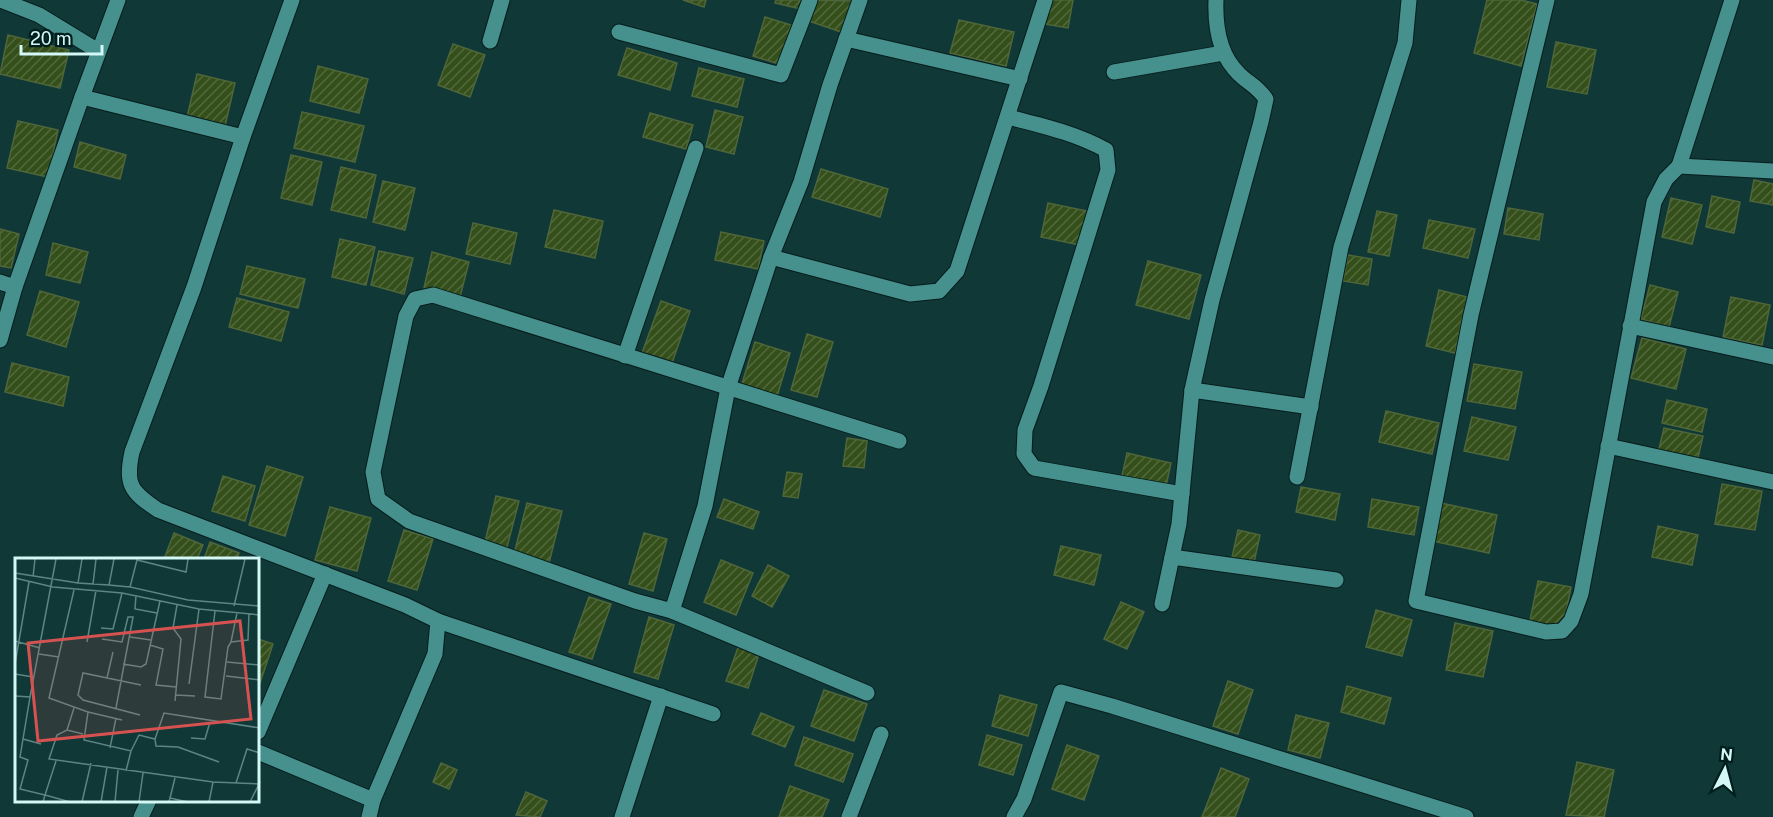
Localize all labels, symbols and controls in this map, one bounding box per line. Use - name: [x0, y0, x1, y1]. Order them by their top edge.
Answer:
- scale bar: [21, 18, 102, 56]
- text: 20 m: [30, 28, 72, 49]
- inset map: [15, 558, 260, 802]
- north arrow: [1695, 739, 1755, 799]
- text: N: [1719, 744, 1734, 765]

